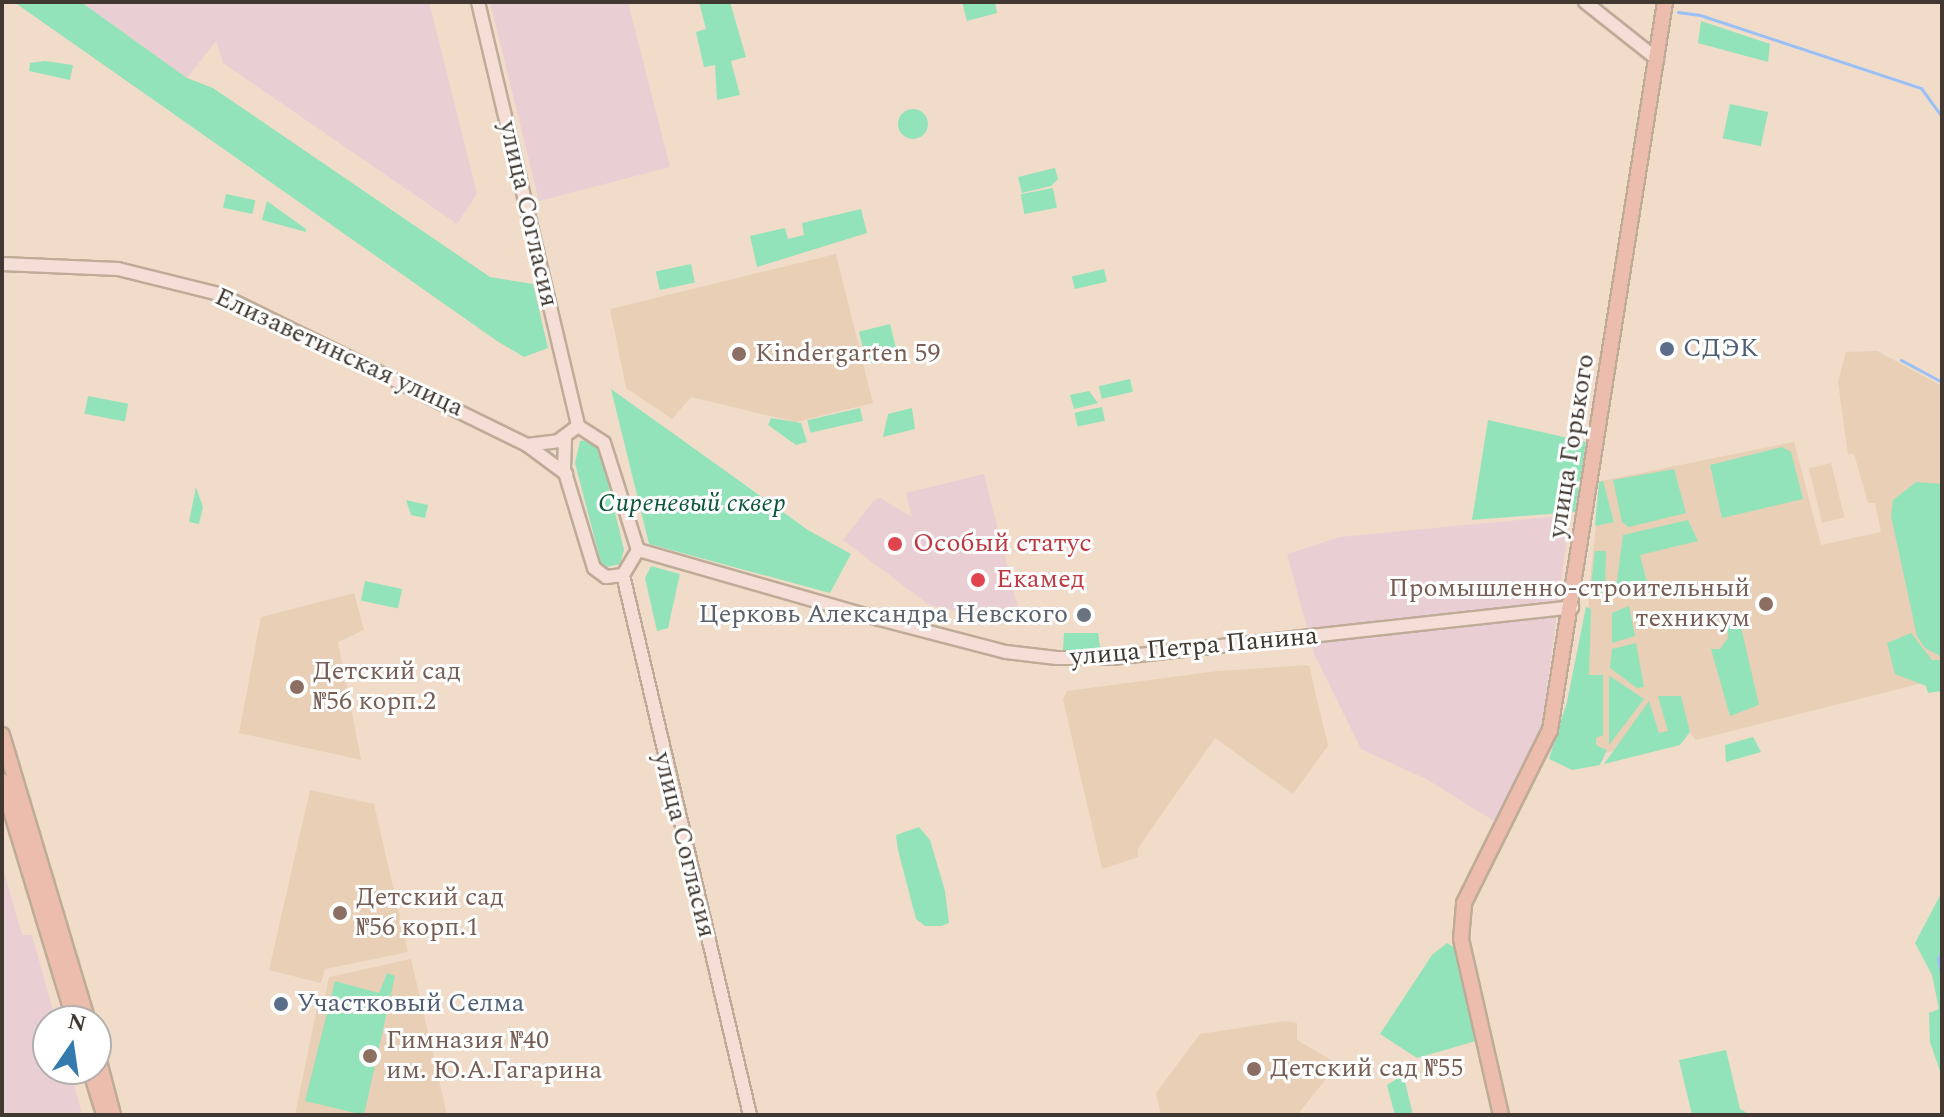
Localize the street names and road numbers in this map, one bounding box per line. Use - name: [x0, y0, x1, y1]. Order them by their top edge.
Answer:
- street label: улица Согласия: [491, 118, 565, 310]
- street label: Елизаветинская улица: [210, 282, 468, 424]
- street label: улица Горького: [1542, 352, 1602, 540]
- street label: улица Петра Панина: [1069, 621, 1319, 673]
- street label: улица Согласия: [646, 749, 722, 941]

